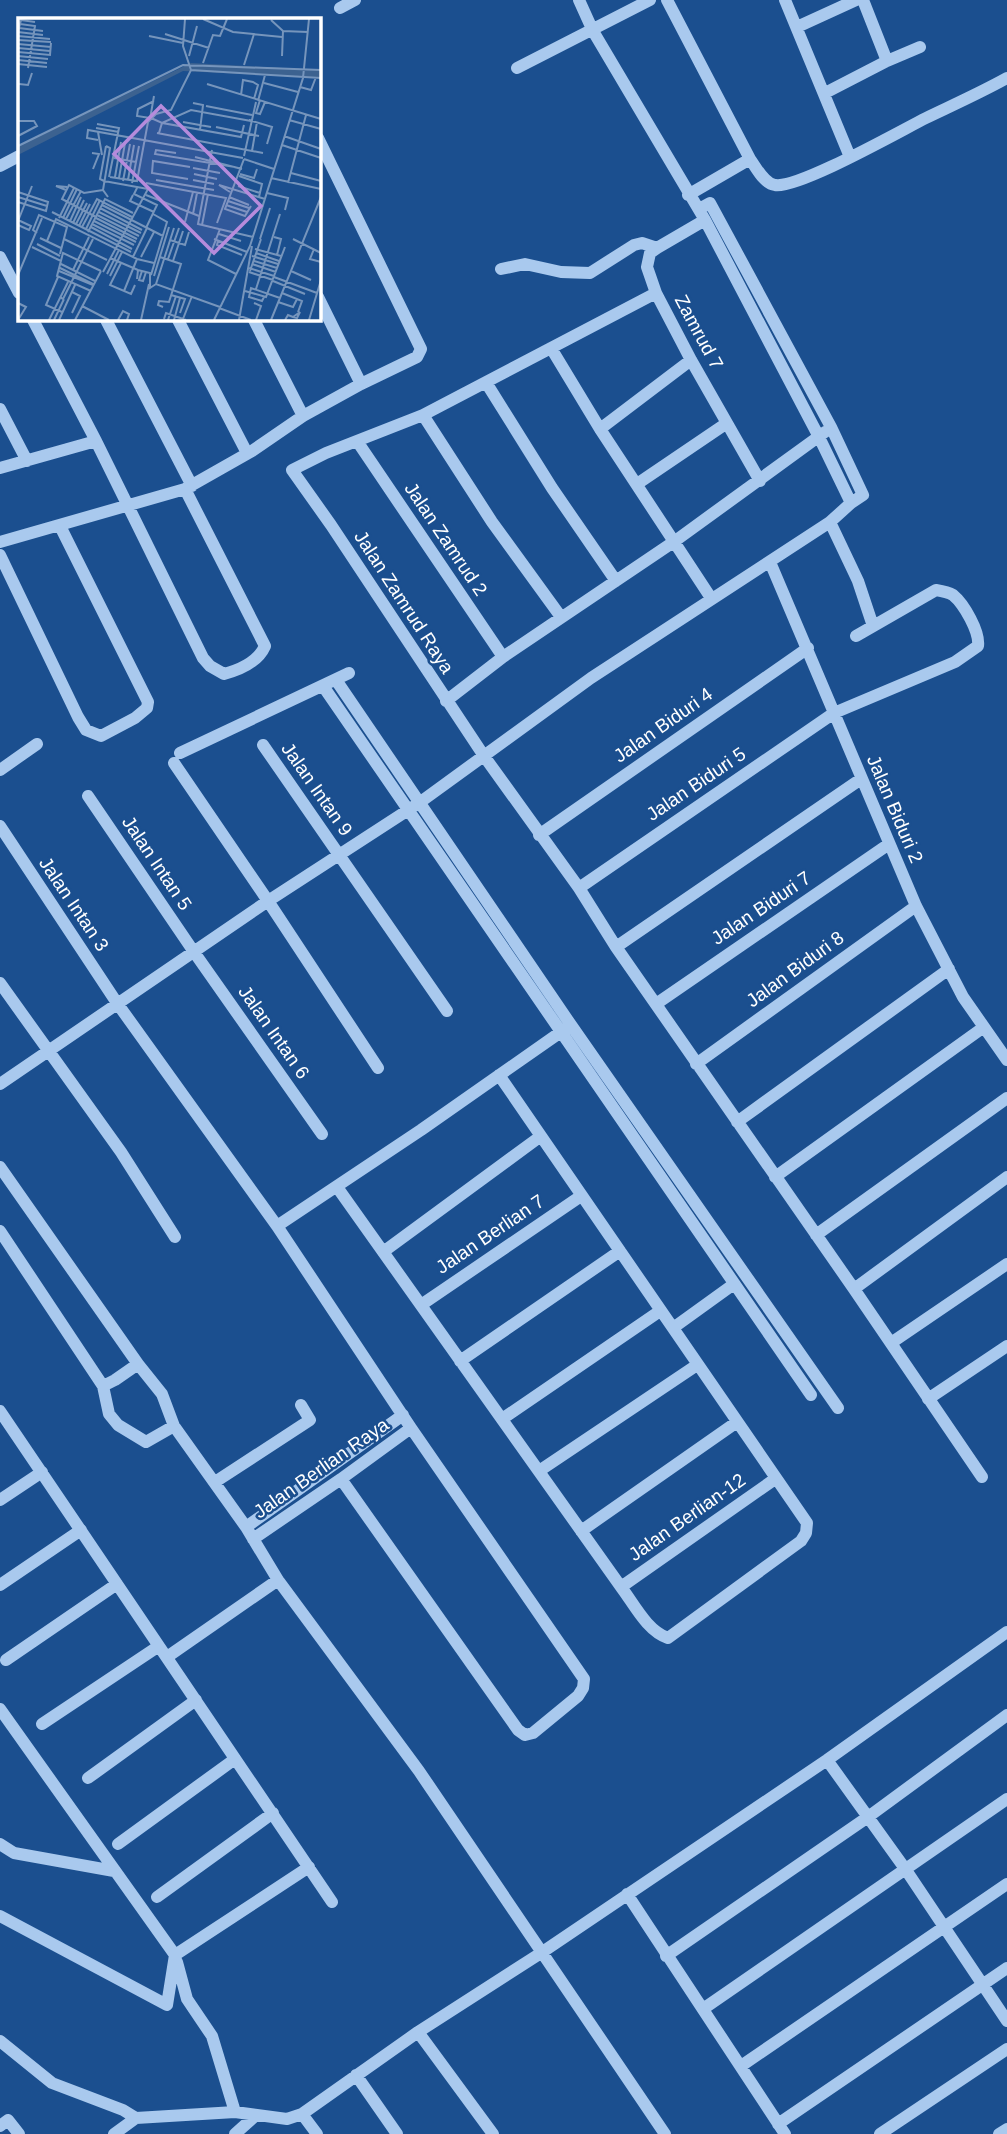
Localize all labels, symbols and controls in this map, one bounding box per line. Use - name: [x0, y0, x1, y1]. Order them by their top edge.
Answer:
- inset map: [18, 18, 320, 320]
- street label: Zamrud 7: [671, 291, 727, 373]
- street label: Jalan Zamrud 2: [400, 478, 492, 600]
- street label: Jalan Zamrud Raya: [350, 527, 458, 678]
- street label: Jalan Biduri 4: [610, 683, 717, 767]
- street label: Jalan Intan 9: [277, 738, 357, 840]
- street label: Jalan Biduri 5: [642, 743, 750, 825]
- street label: Jalan Biduri 2: [863, 752, 927, 866]
- street label: Jalan Intan 5: [118, 812, 196, 914]
- street label: Jalan Intan 3: [35, 853, 113, 955]
- street label: Jalan Biduri 7: [707, 867, 815, 949]
- street label: Jalan Biduri 8: [742, 927, 848, 1011]
- street label: Jalan Intan 6: [234, 981, 314, 1083]
- street label: Jalan Berlian 7: [432, 1190, 548, 1278]
- street label: Jalan Berlian Raya: [250, 1413, 393, 1522]
- street label: Jalan Berlian-12: [625, 1469, 749, 1565]

